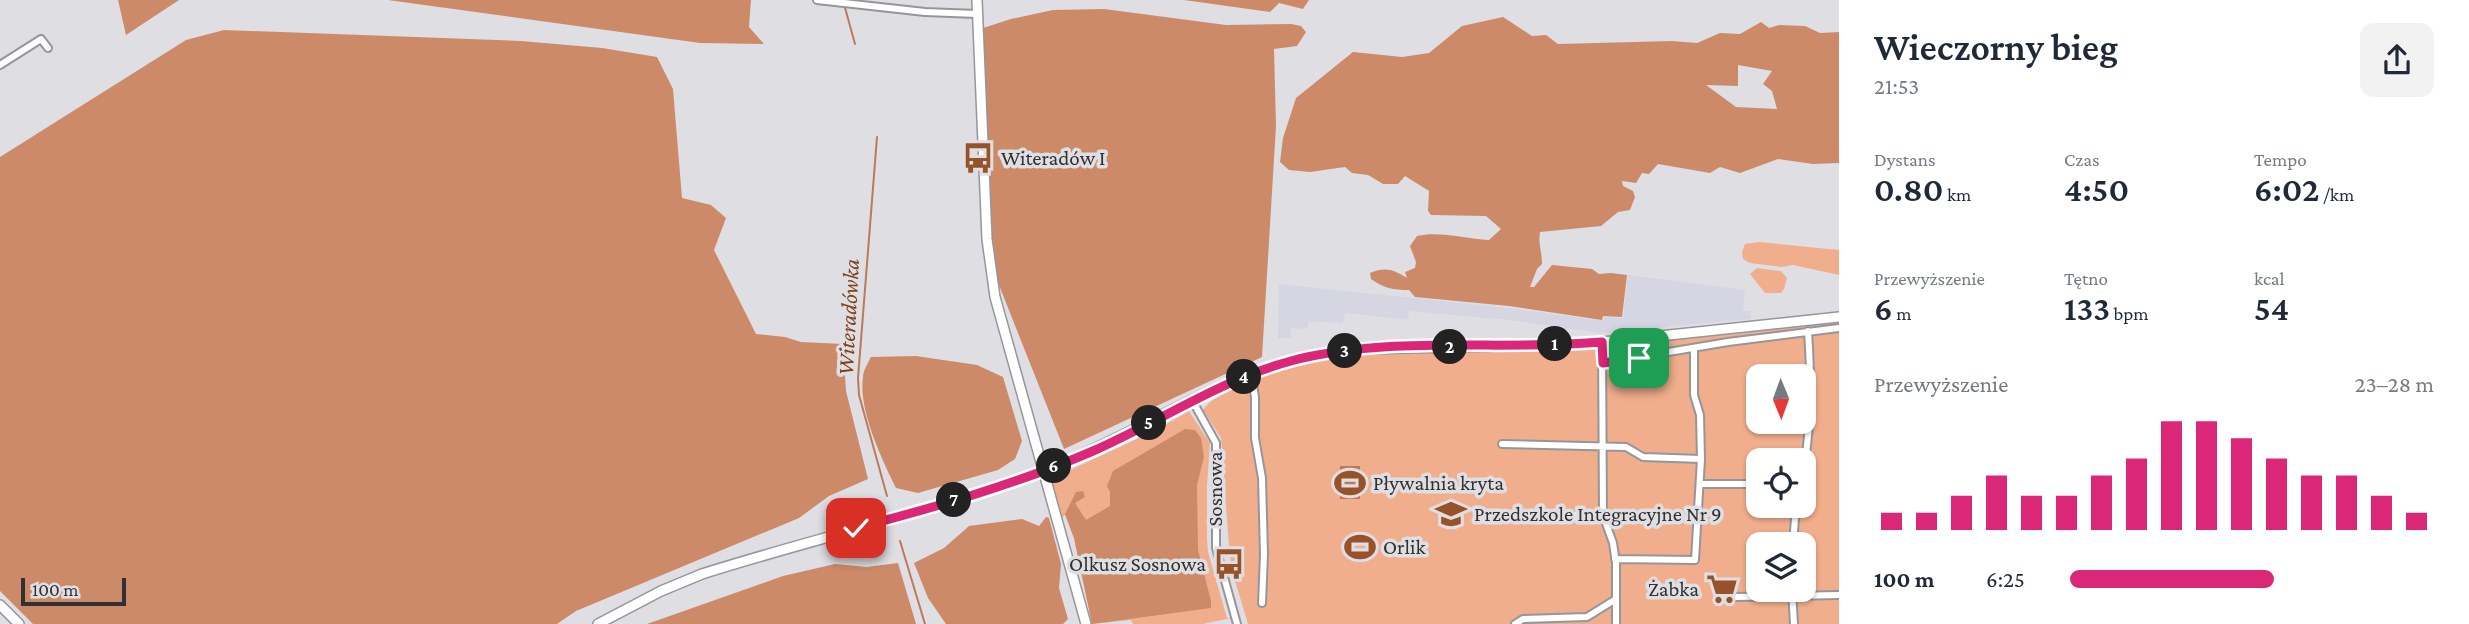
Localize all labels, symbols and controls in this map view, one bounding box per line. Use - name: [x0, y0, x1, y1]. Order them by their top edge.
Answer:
- button: share: [2360, 23, 2434, 97]
- text: Wieczorny bieg: [1874, 26, 2118, 68]
- text: 21:53: [1874, 73, 1919, 99]
- bus stop icon: Witeradów I: [961, 141, 995, 175]
- place label: Witeradów I: [1001, 146, 1105, 170]
- text: Dystans: [1874, 149, 1935, 170]
- text: Czas: [2064, 149, 2099, 170]
- text: Tempo: [2254, 149, 2307, 170]
- text: 0.80: [1874, 170, 1943, 209]
- text: 4:50: [2064, 170, 2129, 209]
- text: 6:02: [2254, 170, 2319, 209]
- text: km: [1943, 184, 1971, 205]
- text: /km: [2319, 184, 2354, 205]
- water label: Witeradówka: [832, 258, 864, 376]
- text: Przewyższenie: [1874, 268, 1985, 289]
- text: Tętno: [2064, 268, 2108, 289]
- text: kcal: [2254, 268, 2285, 289]
- text: 6: [1874, 289, 1893, 328]
- text: 133: [2064, 289, 2110, 328]
- text: 54: [2254, 289, 2289, 328]
- text: m: [1893, 303, 1911, 324]
- text: bpm: [2110, 303, 2149, 324]
- pin: 1: [1538, 326, 1572, 362]
- pin: [1609, 328, 1669, 388]
- pin: 2: [1432, 330, 1468, 364]
- text: 1: [1551, 333, 1558, 354]
- pin: 3: [1328, 334, 1362, 368]
- text: 2: [1445, 336, 1454, 357]
- icon: arrive: [1620, 339, 1658, 377]
- text: 3: [1340, 340, 1349, 361]
- pin: 4: [1226, 360, 1262, 394]
- north arrow: [1746, 364, 1816, 434]
- map controls: [1746, 364, 1816, 602]
- text: 4: [1238, 366, 1249, 387]
- text: Przewyższenie: [1874, 371, 2008, 397]
- text: 23–28 m: [2355, 371, 2434, 397]
- pin: 5: [1132, 406, 1166, 440]
- text: 5: [1144, 412, 1153, 433]
- pin: 6: [1036, 448, 1072, 484]
- button: locate: [1746, 448, 1816, 518]
- street label: Sosnowa: [1203, 451, 1227, 527]
- text: 6: [1048, 455, 1059, 476]
- sports icon: Pływalnia kryta: [1333, 466, 1367, 500]
- place label: Pływalnia kryta: [1373, 471, 1504, 495]
- pin: 7: [936, 482, 972, 518]
- text: 7: [949, 489, 958, 510]
- school or university icon: Przedszkole Integracyjne Nr 9: [1434, 497, 1468, 531]
- pin: [826, 498, 886, 558]
- place label: Przedszkole Integracyjne Nr 9: [1474, 502, 1722, 526]
- icon: check: [837, 509, 875, 547]
- sports icon: Orlik: [1343, 530, 1377, 564]
- button: layers: [1746, 532, 1816, 602]
- place label: Orlik: [1383, 535, 1425, 559]
- bus stop icon: Olkusz Sosnowa: [1212, 547, 1246, 581]
- place label: Olkusz Sosnowa: [1069, 552, 1206, 576]
- text: 100 m: [1874, 566, 1934, 592]
- text: 6:25: [1986, 566, 2025, 592]
- supermarket icon: Żabka: [1705, 572, 1739, 606]
- scale bar: [21, 575, 126, 607]
- place label: Żabka: [1648, 577, 1699, 601]
- text: 100 m: [32, 579, 79, 600]

